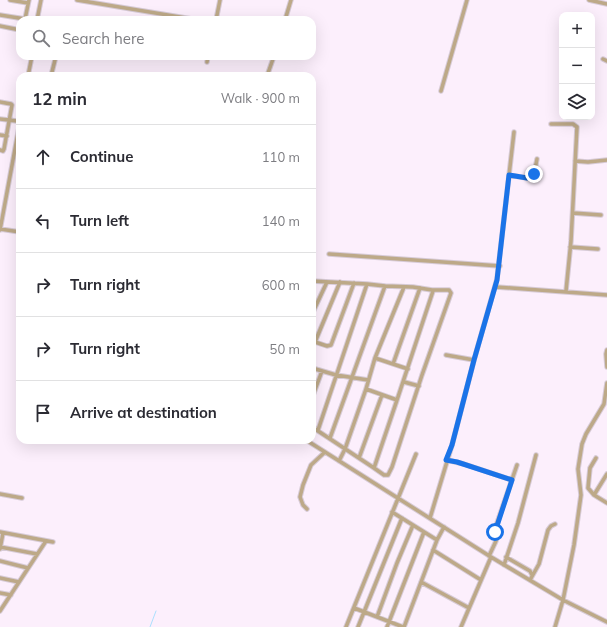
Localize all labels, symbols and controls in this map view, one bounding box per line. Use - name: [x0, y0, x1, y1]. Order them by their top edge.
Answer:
- map controls: [559, 12, 595, 120]
- button: +: [559, 12, 595, 48]
- search box: [16, 16, 316, 60]
- icon: search: [30, 27, 52, 49]
- text: Search here: [62, 29, 144, 48]
- button: −: [559, 48, 595, 84]
- button: layers: [559, 84, 595, 120]
- text: 12 min: [32, 88, 87, 109]
- text: Walk · 900 m: [221, 90, 300, 106]
- icon: ahead: [32, 146, 54, 168]
- text: Continue: [70, 147, 133, 166]
- text: 110 m: [262, 149, 300, 165]
- route end: [525, 165, 543, 183]
- icon: left: [32, 210, 54, 232]
- text: Turn left: [70, 211, 129, 230]
- text: 140 m: [262, 213, 300, 229]
- icon: right: [32, 274, 54, 296]
- text: Turn right: [70, 275, 140, 294]
- text: 600 m: [262, 277, 300, 293]
- icon: right: [32, 338, 54, 360]
- text: Turn right: [70, 339, 140, 358]
- text: 50 m: [270, 341, 300, 357]
- icon: arrive: [32, 402, 54, 424]
- text: Arrive at destination: [70, 403, 217, 422]
- route start: [486, 523, 504, 541]

